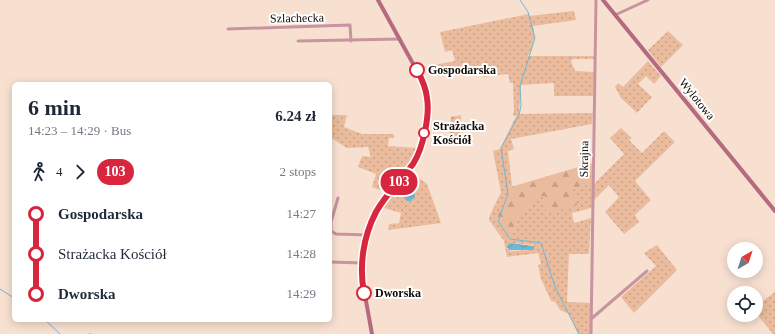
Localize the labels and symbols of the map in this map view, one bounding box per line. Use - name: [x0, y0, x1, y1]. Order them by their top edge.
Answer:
- street label: Szlachecka: [270, 11, 325, 25]
- marker: Gospodarska: [409, 62, 425, 78]
- place label: Gospodarska: [428, 63, 496, 77]
- street label: Wylotowa: [676, 75, 718, 123]
- place label: Strażacka Kościół: [433, 119, 484, 147]
- marker: Strażacka Kościół: [418, 127, 430, 139]
- street label: Skrajna: [577, 140, 591, 177]
- line badge: 103: [376, 169, 422, 195]
- north arrow: [727, 242, 763, 278]
- marker: Dworska: [356, 285, 372, 301]
- place label: Dworska: [375, 286, 421, 300]

